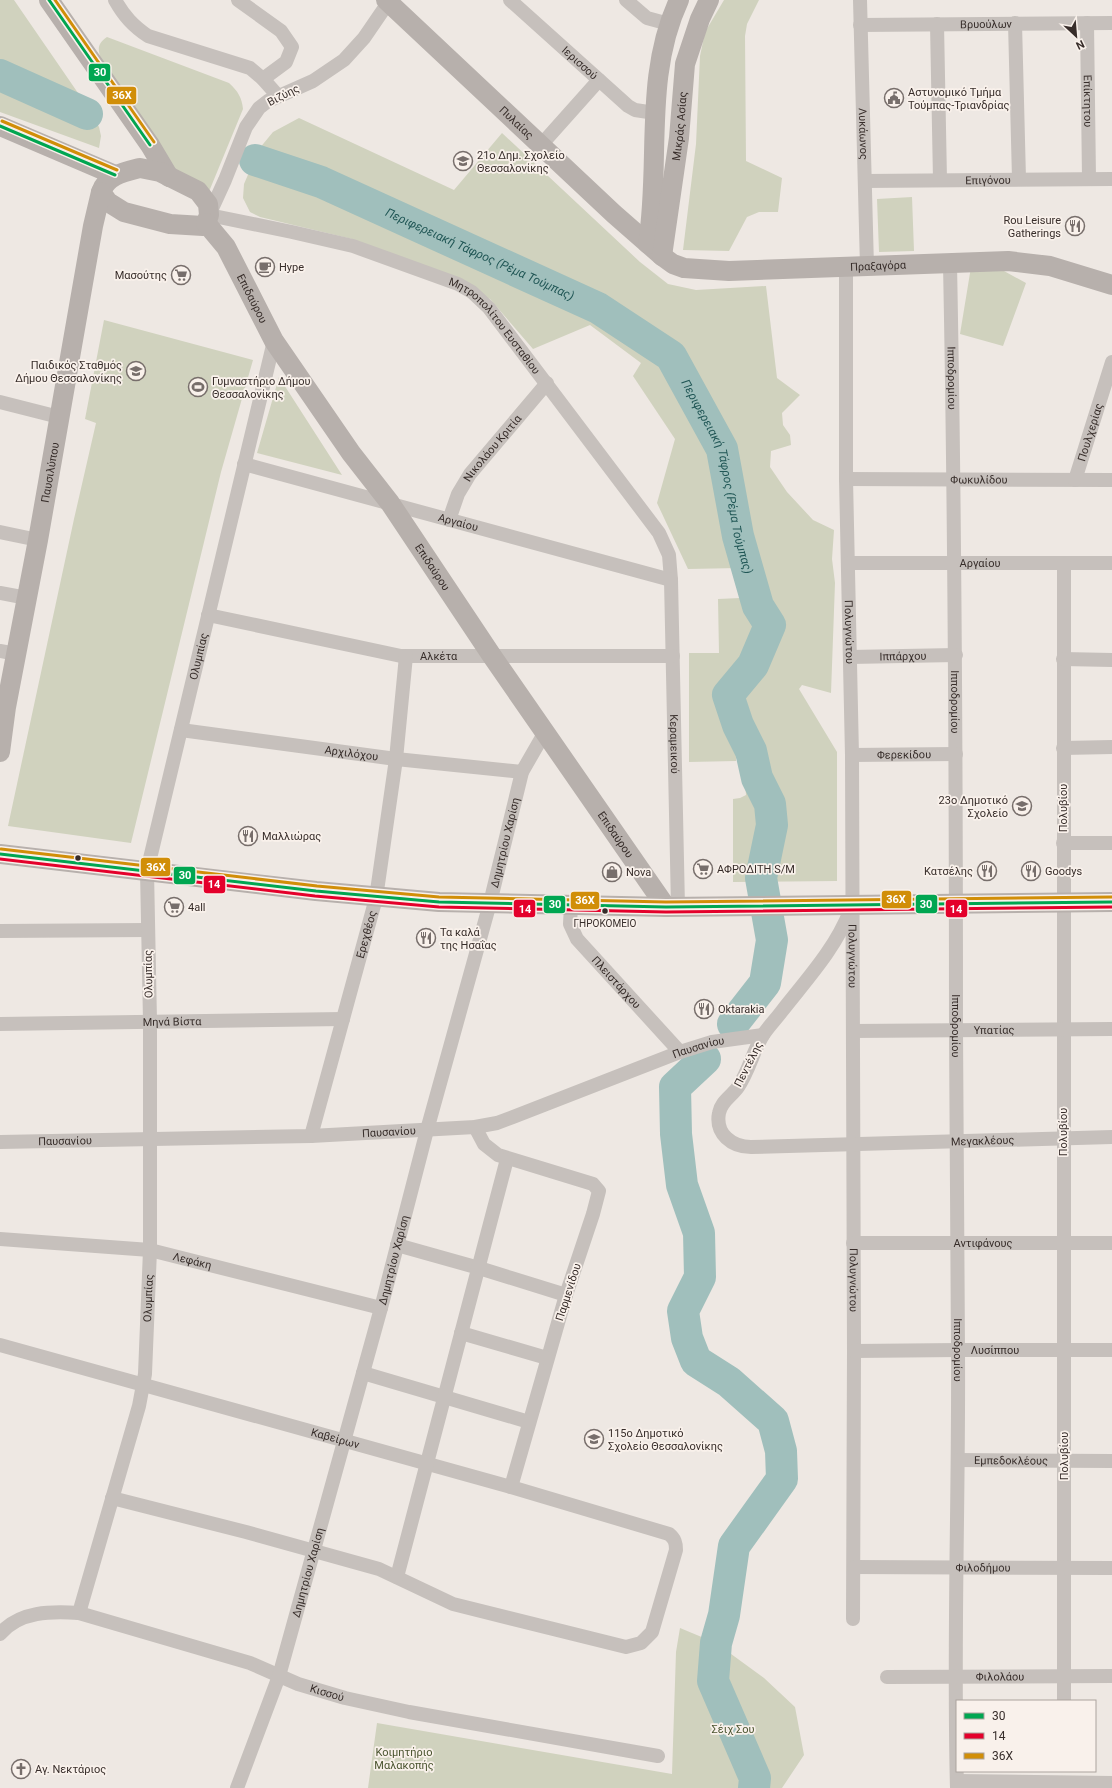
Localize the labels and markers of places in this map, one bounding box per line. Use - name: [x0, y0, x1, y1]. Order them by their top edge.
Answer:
- place label: Αστυνομικό Τμήμα Τούμπας-Τριανδρίας: [908, 86, 1009, 112]
- public building icon: Αστυνομικό Τμήμα Τούμπας-Τριανδρίας: [883, 87, 905, 109]
- place label: 21ο Δημ. Σχολείο Θεσσαλονίκης: [477, 149, 565, 175]
- school or university icon: 21ο Δημ. Σχολείο Θεσσαλονίκης: [452, 150, 474, 172]
- place label: Rou Leisure Gatherings: [1004, 214, 1061, 240]
- restaurant icon: Rou Leisure Gatherings: [1064, 215, 1086, 237]
- cafe icon: Hype: [254, 256, 276, 278]
- place label: Hype: [279, 261, 304, 274]
- supermarket icon: Μασούτης: [170, 264, 192, 286]
- place label: Μασούτης: [115, 269, 167, 282]
- place label: Παιδικός Σταθμός Δήμου Θεσσαλονίκης: [15, 359, 122, 385]
- school or university icon: Παιδικός Σταθμός Δήμου Θεσσαλονίκης: [125, 360, 147, 382]
- place label: Γυμναστήριο Δήμου Θεσσαλονίκης: [212, 375, 310, 401]
- sports icon: Γυμναστήριο Δήμου Θεσσαλονίκης: [187, 376, 209, 398]
- place label: 23ο Δημοτικό Σχολείο: [939, 794, 1008, 820]
- school or university icon: 23ο Δημοτικό Σχολείο: [1011, 795, 1033, 817]
- restaurant icon: Μαλλιώρας: [237, 825, 259, 847]
- place label: Μαλλιώρας: [262, 830, 321, 843]
- unlabelled marker: [73, 853, 83, 863]
- supermarket icon: ΑΦΡΟΔΙΤΗ S/M: [692, 858, 714, 880]
- restaurant icon: Κατσέλης: [976, 860, 998, 882]
- restaurant icon: Goodys: [1020, 860, 1042, 882]
- shop icon: Nova: [601, 861, 623, 883]
- place label: ΑΦΡΟΔΙΤΗ S/M: [717, 863, 795, 876]
- place label: Κατσέλης: [924, 865, 973, 878]
- place label: Goodys: [1045, 865, 1082, 878]
- place label: Nova: [626, 866, 651, 879]
- supermarket icon: 4all: [163, 896, 185, 918]
- place label: 4all: [188, 901, 206, 914]
- marker: ΓΗΡΟΚΟΜΕΙΟ: [600, 906, 610, 916]
- place label: ΓΗΡΟΚΟΜΕΙΟ: [574, 918, 637, 929]
- place label: Τα καλά της Ησαΐας: [440, 926, 497, 952]
- restaurant icon: Τα καλά της Ησαΐας: [415, 927, 437, 949]
- restaurant icon: Oktarakia: [693, 998, 715, 1020]
- place label: Oktarakia: [718, 1003, 764, 1016]
- place label: 115o Δημοτικό Σχολείο Θεσσαλονίκης: [608, 1427, 723, 1453]
- school or university icon: 115o Δημοτικό Σχολείο Θεσσαλονίκης: [583, 1428, 605, 1450]
- church icon: Αγ. Νεκτάριος: [10, 1758, 32, 1780]
- place label: Αγ. Νεκτάριος: [35, 1763, 106, 1776]

